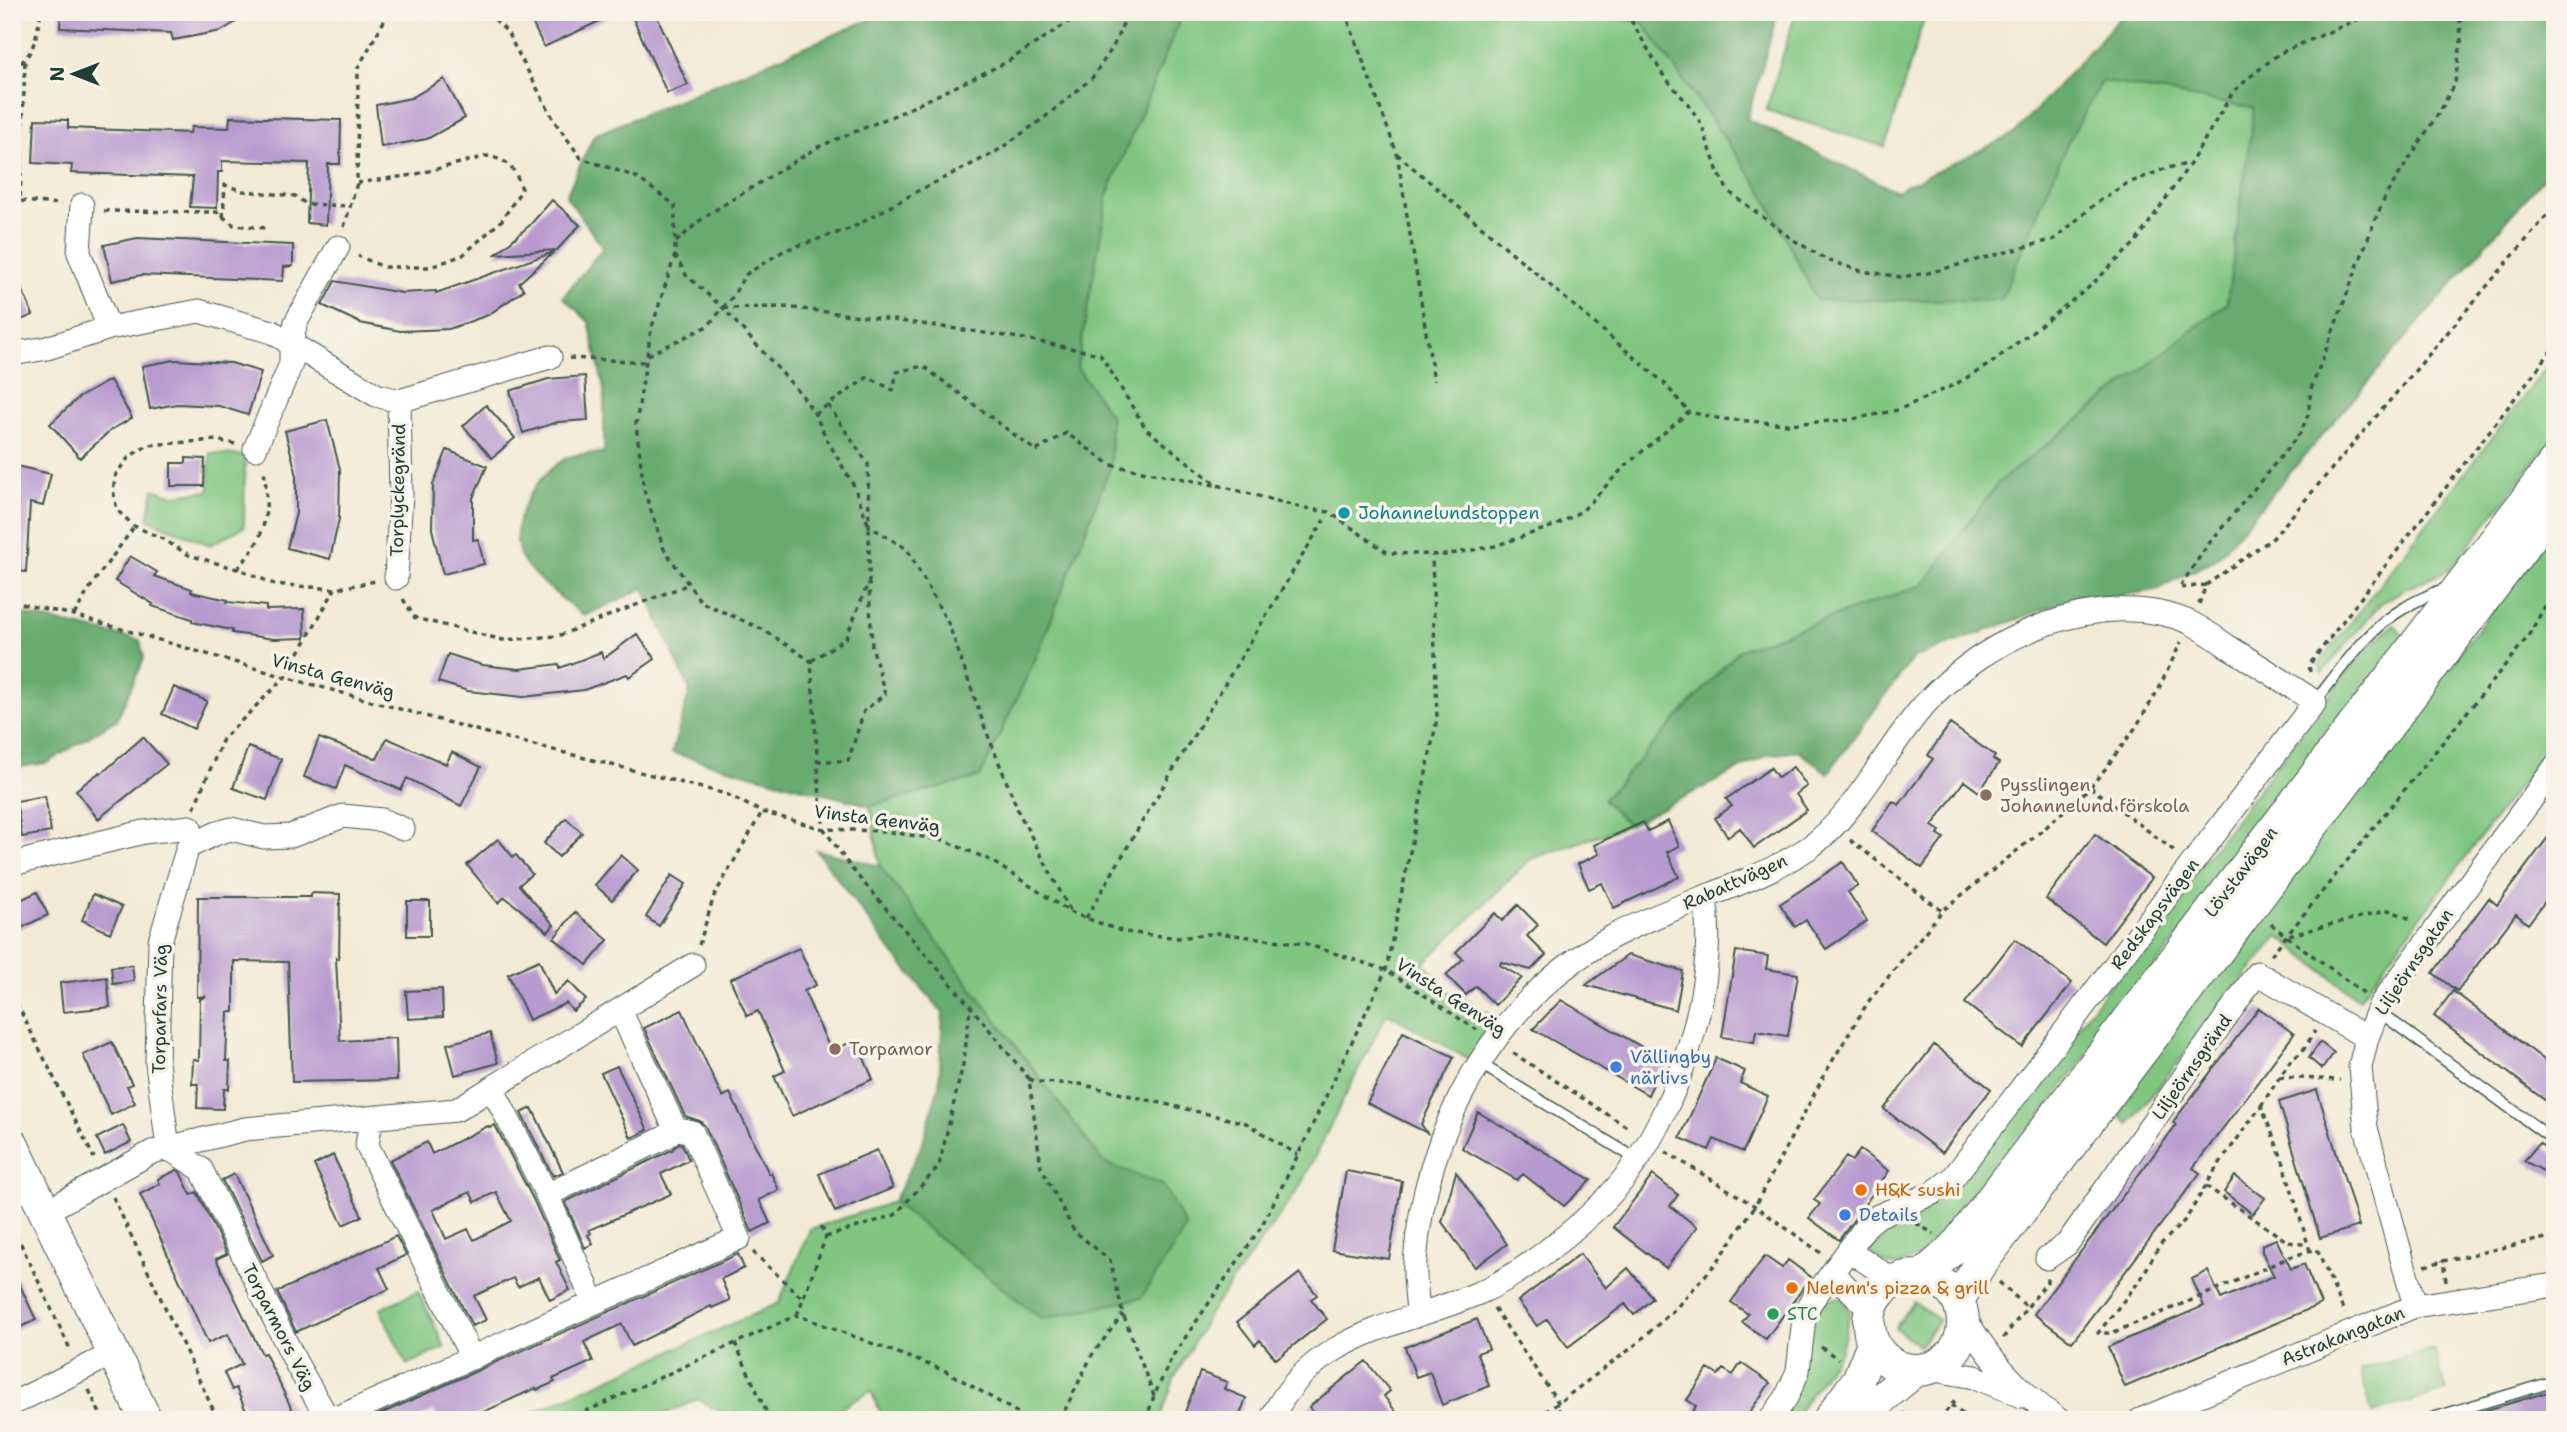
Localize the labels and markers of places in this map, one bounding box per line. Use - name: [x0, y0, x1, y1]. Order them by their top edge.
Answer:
- place label: Johannelundstoppen: [1358, 501, 1539, 525]
- marker: Johannelundstoppen: [1336, 505, 1352, 521]
- place label: Pysslingen Johannelund förskola: [2000, 773, 2190, 818]
- marker: Pysslingen Johannelund förskola: [1978, 787, 1994, 803]
- place label: Torpamor: [849, 1037, 933, 1061]
- marker: Torpamor: [827, 1041, 843, 1057]
- place label: Vällingby närlivs: [1630, 1045, 1711, 1090]
- marker: Vällingby närlivs: [1608, 1059, 1624, 1075]
- place label: H&K sushi: [1875, 1178, 1961, 1202]
- marker: H&K sushi: [1853, 1182, 1869, 1198]
- place label: Details: [1859, 1203, 1919, 1227]
- marker: Details: [1837, 1207, 1853, 1223]
- place label: Nelenn's pizza & grill: [1806, 1276, 1989, 1300]
- marker: Nelenn's pizza & grill: [1784, 1280, 1800, 1296]
- place label: STC: [1787, 1302, 1818, 1326]
- marker: STC: [1765, 1306, 1781, 1322]

